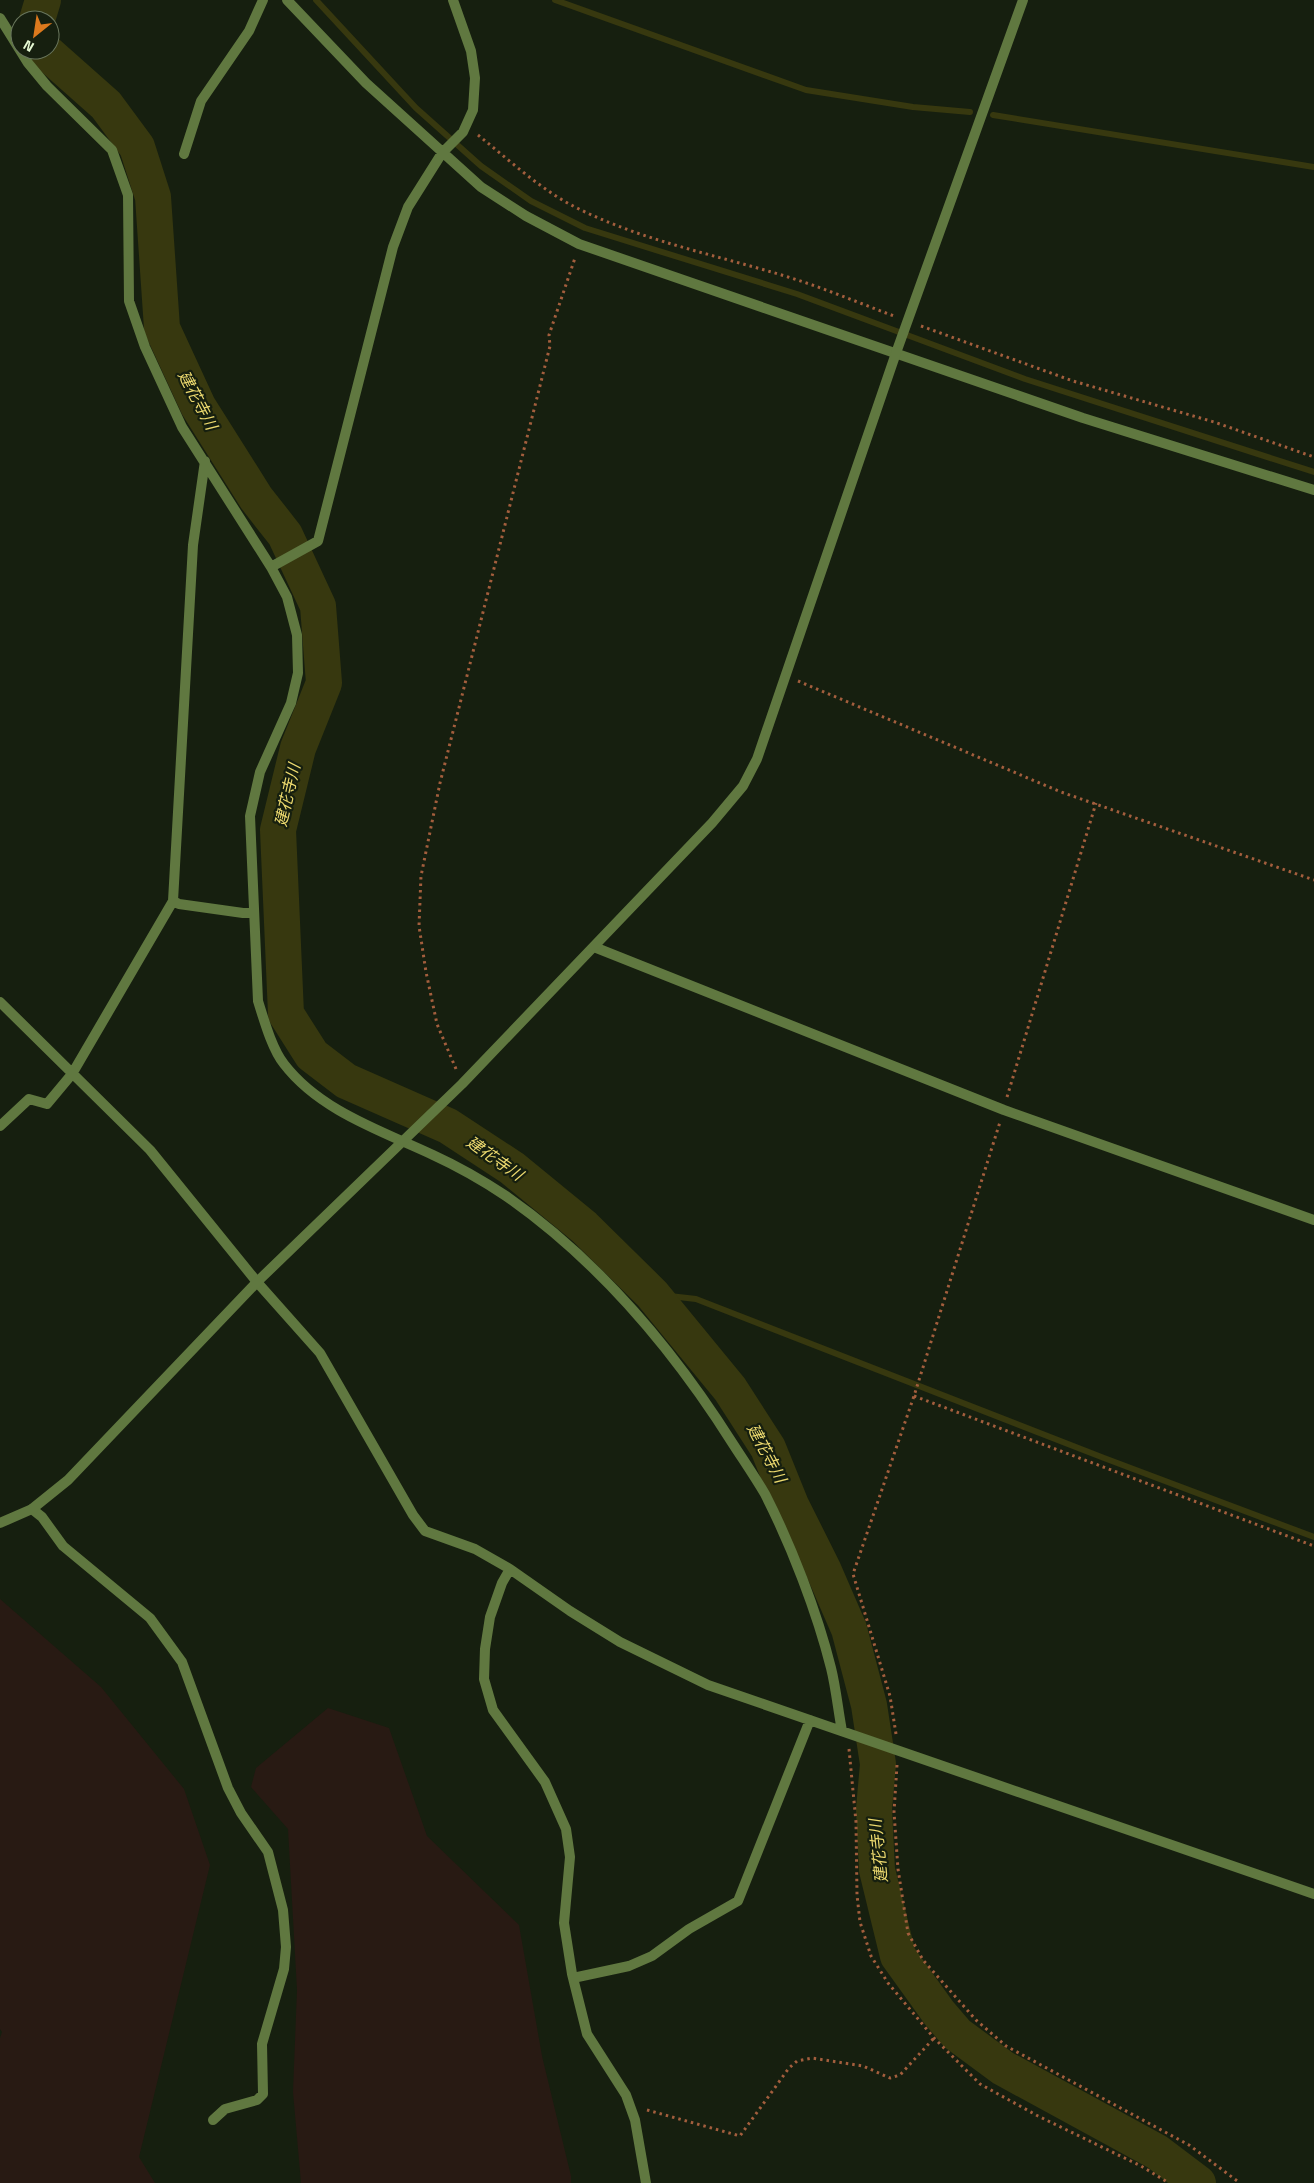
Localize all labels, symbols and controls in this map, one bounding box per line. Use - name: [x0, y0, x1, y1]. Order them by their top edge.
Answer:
- north arrow: [10, 10, 60, 60]
- text: N: [19, 35, 38, 58]
- water label: 建花寺川: [172, 366, 225, 436]
- water label: 建花寺川: [268, 759, 306, 829]
- water label: 建花寺川: [462, 1130, 530, 1187]
- water label: 建花寺川: [741, 1419, 794, 1489]
- water label: 建花寺川: [863, 1816, 893, 1884]

